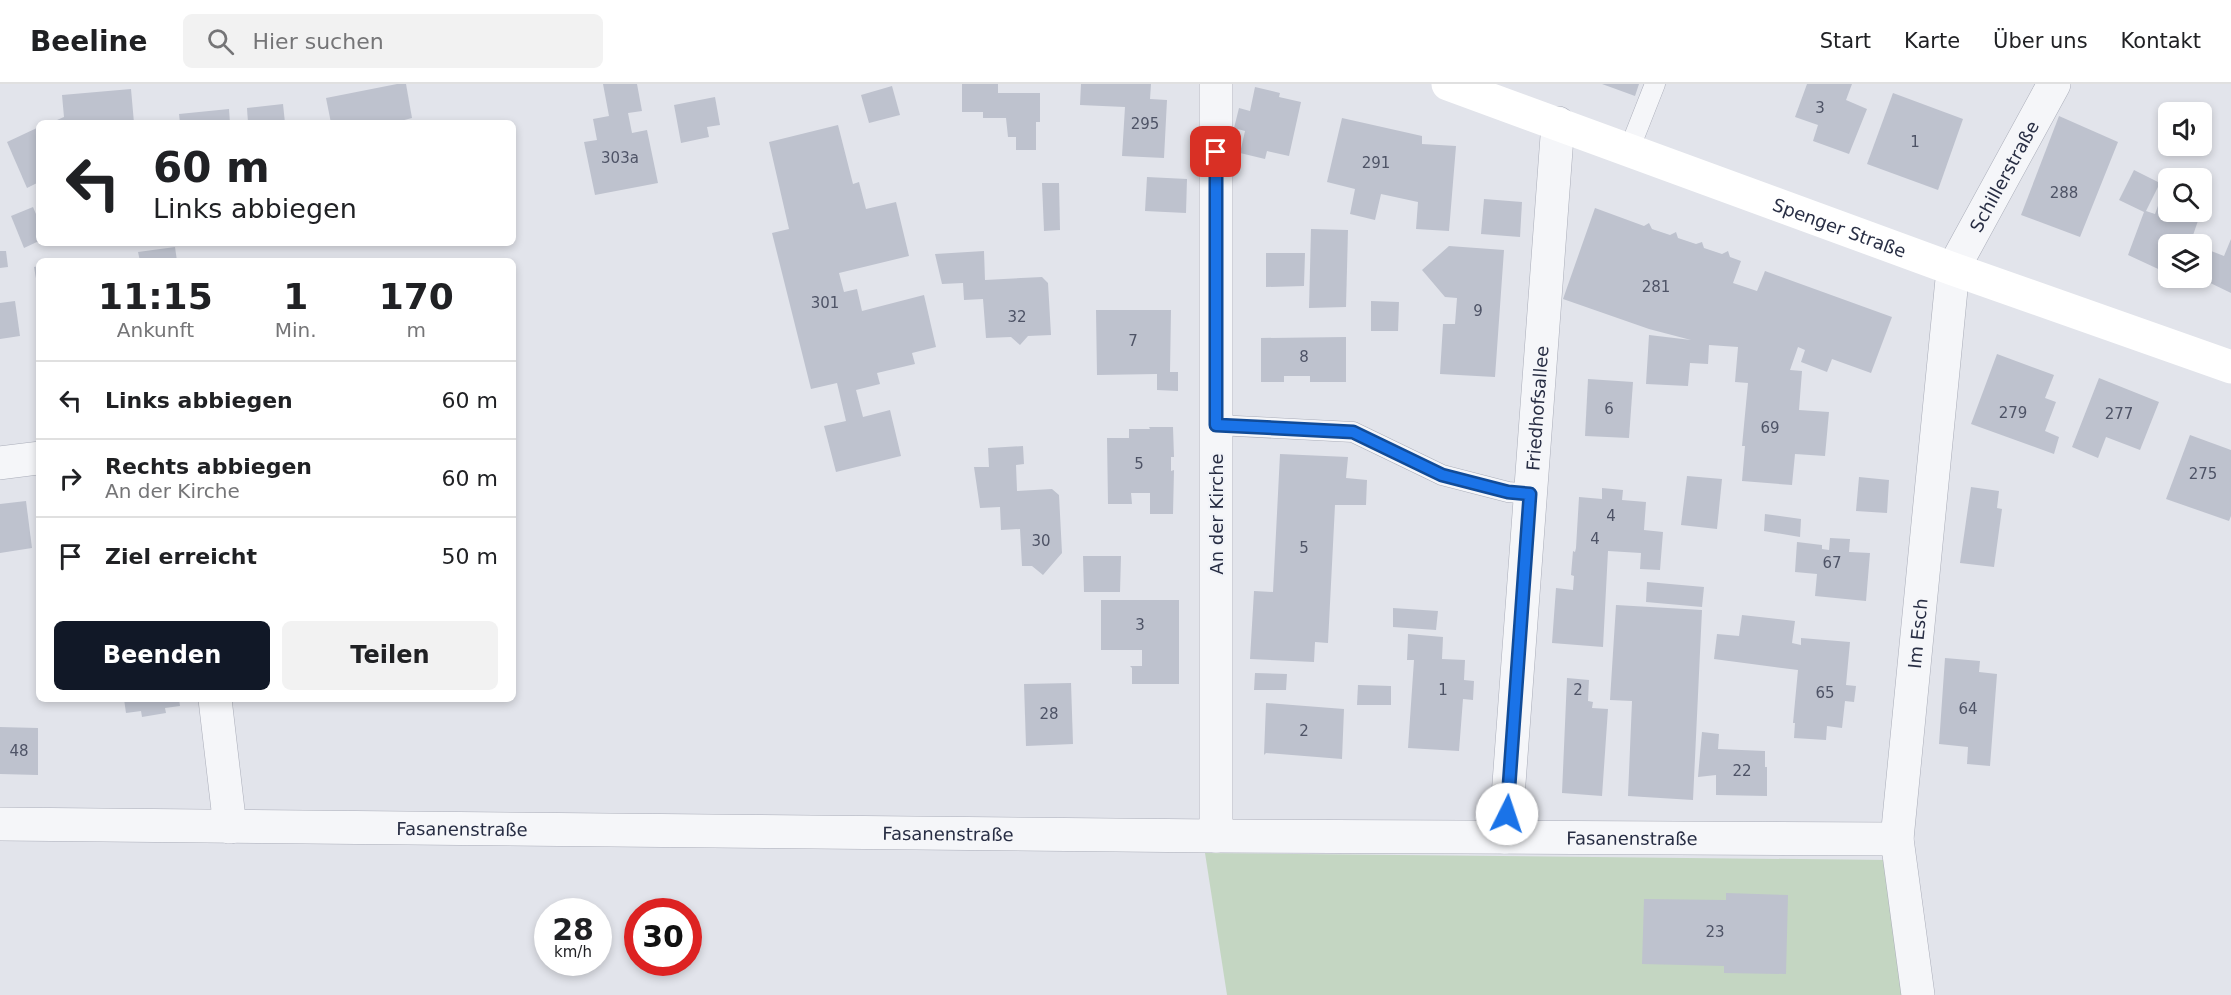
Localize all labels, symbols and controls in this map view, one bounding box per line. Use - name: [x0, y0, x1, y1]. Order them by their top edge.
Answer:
- search box: [183, 14, 603, 68]
- text: Beeline: [30, 25, 147, 58]
- icon: search: [204, 25, 237, 58]
- text: Hier suchen: [252, 29, 384, 54]
- text: Start: [1820, 29, 1871, 53]
- text: Karte: [1904, 29, 1960, 53]
- text: Über uns: [1993, 29, 2088, 53]
- text: Kontakt: [2121, 29, 2201, 53]
- house number: 3: [1815, 99, 1825, 117]
- map controls: [2158, 102, 2212, 288]
- button: sound: [2158, 102, 2212, 156]
- house number: 295: [1131, 115, 1159, 133]
- street label: Schillerstraße: [1965, 117, 2043, 235]
- pin: [1190, 126, 1241, 177]
- house number: 1: [1910, 133, 1920, 151]
- icon: arrive: [1199, 135, 1232, 168]
- text: 60 m: [153, 143, 270, 192]
- icon: left: [54, 144, 132, 222]
- house number: 303a: [601, 149, 639, 167]
- house number: 291: [1362, 154, 1390, 172]
- button: search: [2158, 168, 2212, 222]
- house number: 288: [2050, 184, 2078, 202]
- text: Links abbiegen: [153, 193, 357, 224]
- street label: Spenger Straße: [1770, 193, 1909, 261]
- button: layers: [2158, 234, 2212, 288]
- text: 11:15: [98, 276, 213, 317]
- text: 1: [283, 276, 308, 317]
- text: 170: [379, 276, 454, 317]
- house number: 281: [1642, 278, 1670, 296]
- house number: 301: [811, 294, 839, 312]
- house number: 9: [1473, 302, 1483, 320]
- house number: 32: [1007, 308, 1027, 326]
- text: Ankunft: [117, 318, 194, 342]
- text: Min.: [275, 318, 317, 342]
- text: m: [407, 318, 426, 342]
- house number: 7: [1128, 332, 1138, 350]
- street label: Friedhofsallee: [1522, 345, 1552, 471]
- house number: 8: [1299, 348, 1309, 366]
- icon: left: [54, 384, 87, 417]
- text: Links abbiegen: [105, 388, 293, 413]
- text: 60 m: [442, 388, 498, 413]
- house number: 6: [1604, 400, 1614, 418]
- house number: 279: [1999, 404, 2027, 422]
- house number: 277: [2105, 405, 2133, 423]
- house number: 69: [1760, 419, 1780, 437]
- street label: An der Kirche: [1206, 453, 1227, 575]
- text: Rechts abbiegen: [105, 454, 312, 479]
- house number: 5: [1134, 455, 1144, 473]
- icon: right: [54, 462, 87, 495]
- house number: 275: [2189, 465, 2217, 483]
- text: 60 m: [442, 466, 498, 491]
- text: An der Kirche: [105, 479, 240, 503]
- house number: 4: [1606, 507, 1616, 525]
- house number: 4: [1590, 530, 1600, 548]
- house number: 30: [1031, 532, 1051, 550]
- house number: 5: [1299, 539, 1309, 557]
- icon: arrive: [54, 540, 87, 573]
- text: Ziel erreicht: [105, 544, 257, 569]
- text: 50 m: [442, 544, 498, 569]
- house number: 67: [1822, 554, 1842, 572]
- street label: Im Esch: [1903, 597, 1931, 670]
- house number: 3: [1135, 616, 1145, 634]
- button: Beenden: [54, 621, 270, 690]
- button: Teilen: [282, 621, 498, 690]
- house number: 1: [1438, 681, 1448, 699]
- house number: 2: [1573, 681, 1583, 699]
- house number: 65: [1815, 684, 1835, 702]
- house number: 64: [1958, 700, 1978, 718]
- house number: 28: [1039, 705, 1059, 723]
- house number: 2: [1299, 722, 1309, 740]
- house number: 48: [9, 742, 29, 760]
- house number: 22: [1732, 762, 1752, 780]
- position arrow: [1475, 782, 1539, 846]
- street label: Fasanenstraße: [396, 817, 528, 840]
- street label: Fasanenstraße: [882, 822, 1014, 845]
- street label: Fasanenstraße: [1566, 827, 1698, 849]
- speed limit sign: 30: [624, 898, 702, 976]
- text: 28: [552, 912, 594, 947]
- house number: 23: [1705, 923, 1725, 941]
- text: km/h: [554, 943, 592, 961]

